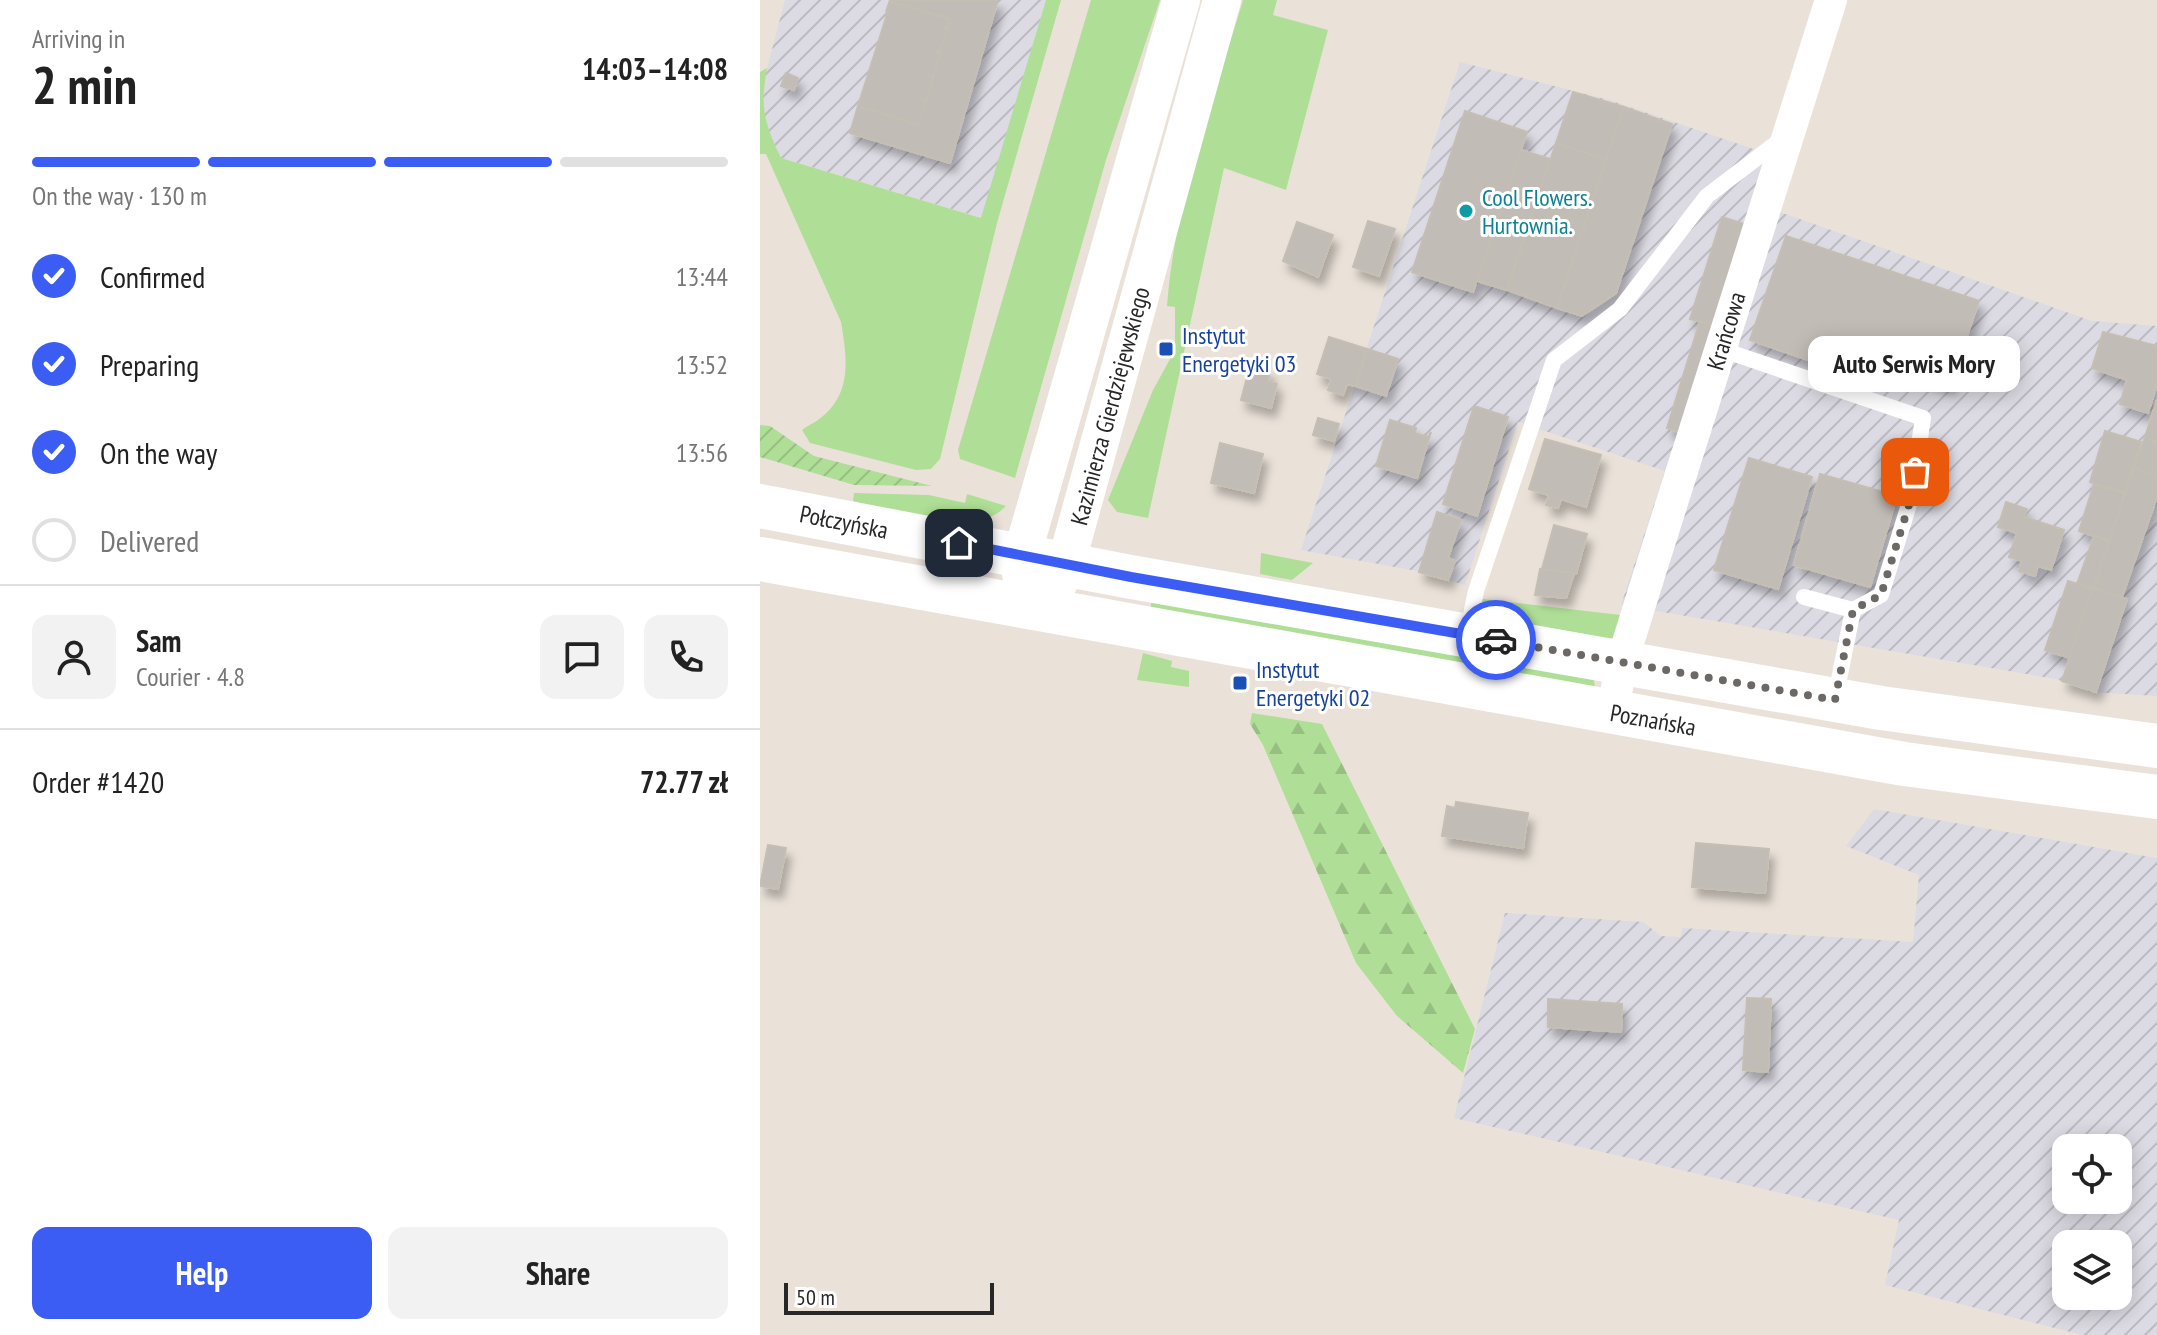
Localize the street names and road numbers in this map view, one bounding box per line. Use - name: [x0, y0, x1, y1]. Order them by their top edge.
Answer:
- street label: Kazimierza Gierdziejewskiego: [1063, 284, 1157, 528]
- street label: Krańcowa: [1699, 288, 1753, 374]
- street label: Połczyńska: [797, 498, 891, 546]
- street label: Poznańska: [1608, 697, 1698, 743]

